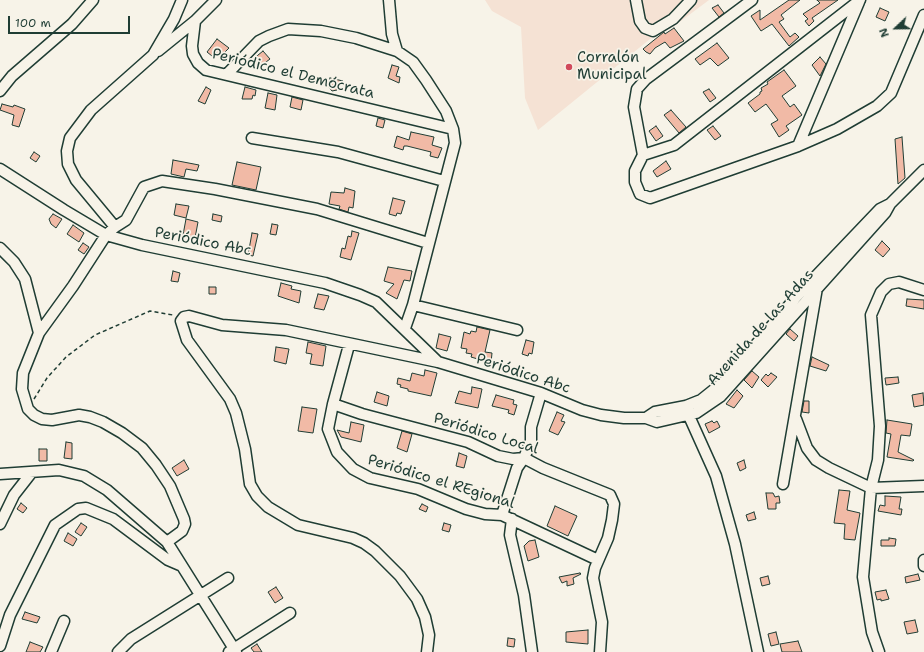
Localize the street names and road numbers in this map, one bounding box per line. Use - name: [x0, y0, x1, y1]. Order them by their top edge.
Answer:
- street label: Periódico el Demócrata: [210, 45, 376, 103]
- street label: Periódico Abc: [153, 224, 253, 260]
- street label: Avenida de las Adas: [704, 266, 818, 390]
- street label: Periódico Abc: [474, 350, 572, 398]
- street label: Periódico Local: [431, 409, 541, 459]
- street label: Periódico el REgional: [365, 451, 517, 513]

